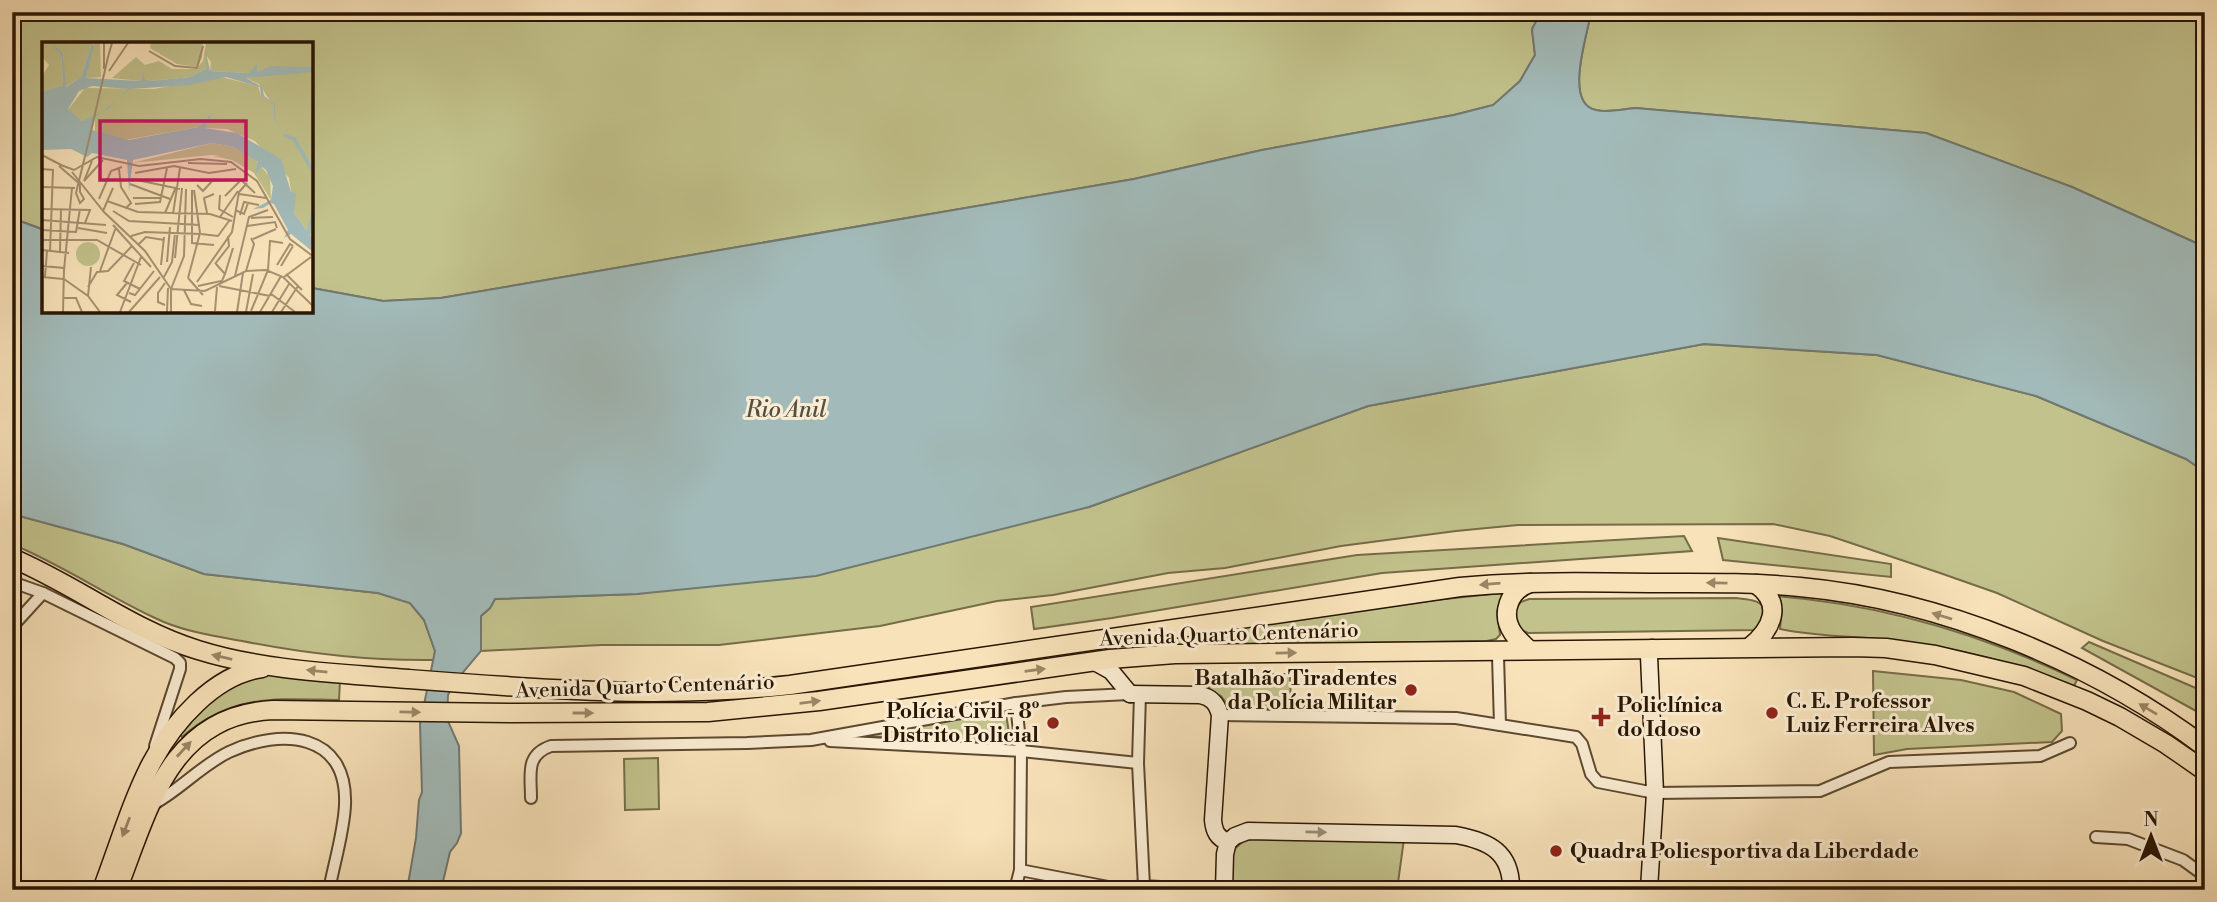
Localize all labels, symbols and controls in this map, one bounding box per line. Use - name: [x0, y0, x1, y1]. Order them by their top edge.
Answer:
- inset map: [42, 42, 313, 313]
- water label: Rio Anil: [744, 396, 827, 424]
- one-way arrow: [1706, 577, 1728, 589]
- one-way arrow: [1479, 579, 1501, 590]
- one-way arrow: [1931, 610, 1952, 620]
- street label: Avenida Quarto Centenário: [1098, 617, 1359, 653]
- one-way arrow: [1275, 647, 1297, 658]
- one-way arrow: [211, 651, 233, 662]
- one-way arrow: [1024, 664, 1046, 675]
- one-way arrow: [306, 665, 328, 676]
- place label: Batalhão Tiradentes da Polícia Militar: [1195, 666, 1397, 716]
- street label: Avenida Quarto Centenário: [514, 669, 775, 705]
- marker: Batalhão Tiradentes da Polícia Militar: [1403, 682, 1419, 698]
- place label: C. E. Professor Luiz Ferreira Alves: [1786, 689, 1975, 739]
- place label: Policlínica do Idoso: [1617, 693, 1723, 743]
- one-way arrow: [799, 696, 821, 707]
- place label: Polícia Civil - 8º Distrito Policial: [883, 699, 1039, 749]
- one-way arrow: [2139, 703, 2158, 715]
- marker: C. E. Professor Luiz Ferreira Alves: [1764, 705, 1780, 721]
- one-way arrow: [399, 706, 421, 718]
- one-way arrow: [572, 707, 594, 719]
- marker: Policlínica do Idoso: [1591, 707, 1611, 727]
- marker: Polícia Civil - 8º Distrito Policial: [1045, 715, 1061, 731]
- one-way arrow: [176, 740, 193, 757]
- north arrow: [2116, 800, 2186, 870]
- text: N: [2143, 808, 2159, 832]
- one-way arrow: [120, 817, 131, 838]
- one-way arrow: [1305, 827, 1327, 838]
- place label: Quadra Poliesportiva da Liberdade: [1570, 839, 1919, 865]
- marker: Quadra Poliesportiva da Liberdade: [1548, 843, 1564, 859]

